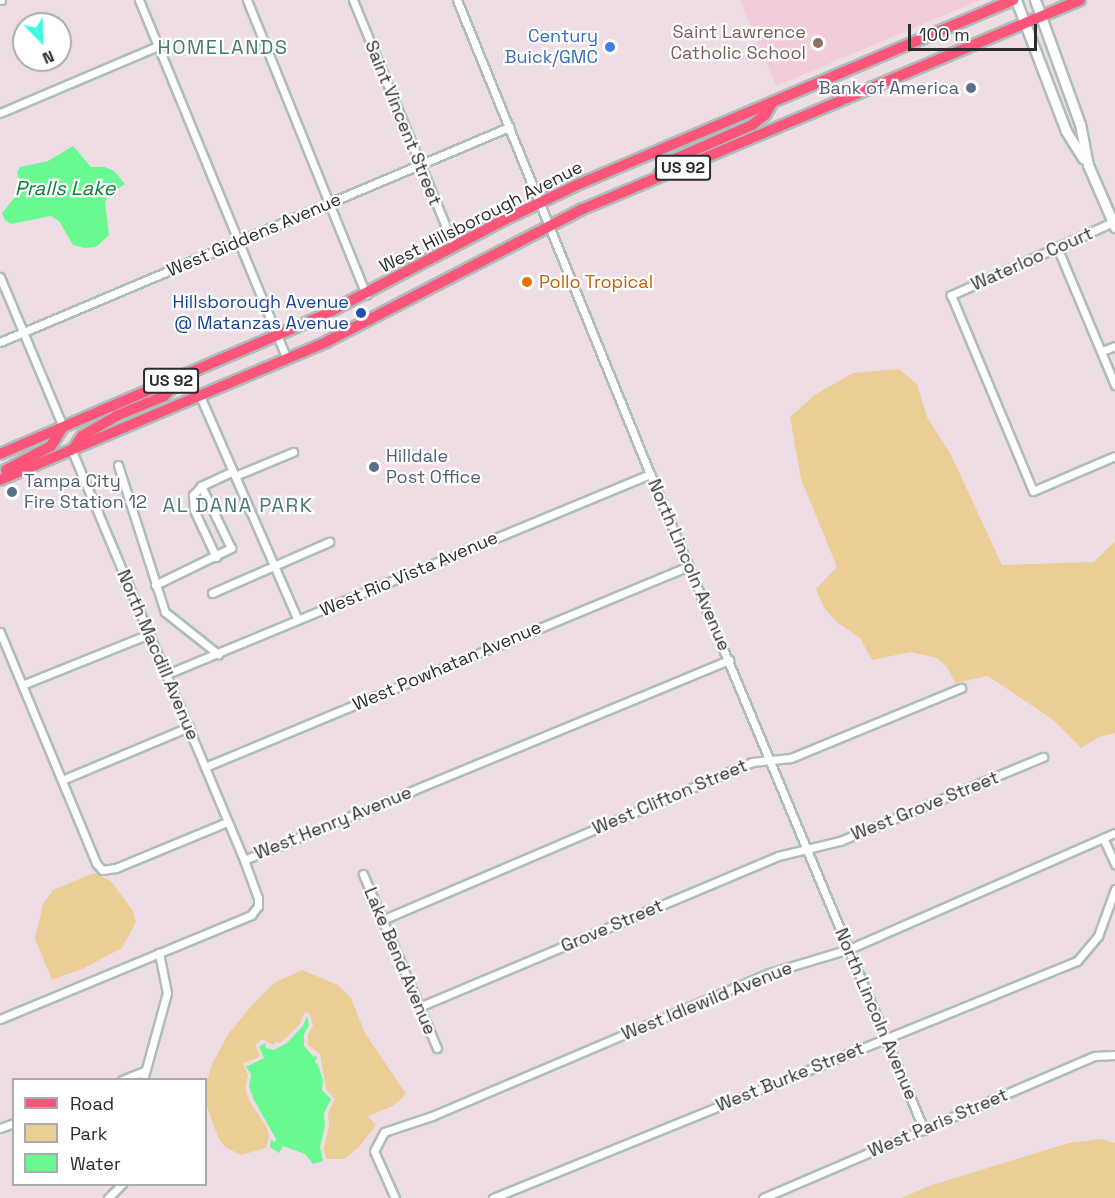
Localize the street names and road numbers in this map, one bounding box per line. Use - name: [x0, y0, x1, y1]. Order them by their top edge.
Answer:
- street label: Saint Vincent Street: [360, 37, 446, 209]
- road number: US 92: [654, 155, 712, 181]
- street label: West Hillsborough Avenue: [376, 156, 586, 278]
- street label: West Giddens Avenue: [164, 188, 344, 282]
- street label: Waterloo Court: [968, 223, 1096, 295]
- road number: US 92: [142, 368, 200, 394]
- street label: North Lincoln Avenue: [643, 476, 735, 654]
- street label: West Rio Vista Avenue: [317, 527, 501, 621]
- street label: North Macdill Avenue: [112, 566, 204, 744]
- street label: West Powhatan Avenue: [349, 616, 545, 716]
- street label: West Clifton Street: [589, 755, 751, 839]
- street label: West Grove Street: [848, 767, 1002, 845]
- street label: West Henry Avenue: [251, 782, 415, 864]
- street label: Lake Bend Avenue: [359, 884, 441, 1038]
- street label: Grove Street: [558, 895, 666, 957]
- street label: North Lincoln Avenue: [830, 925, 922, 1103]
- street label: West Idlewild Avenue: [618, 957, 796, 1045]
- street label: West Burke Street: [713, 1037, 867, 1117]
- street label: West Paris Street: [865, 1084, 1011, 1162]

